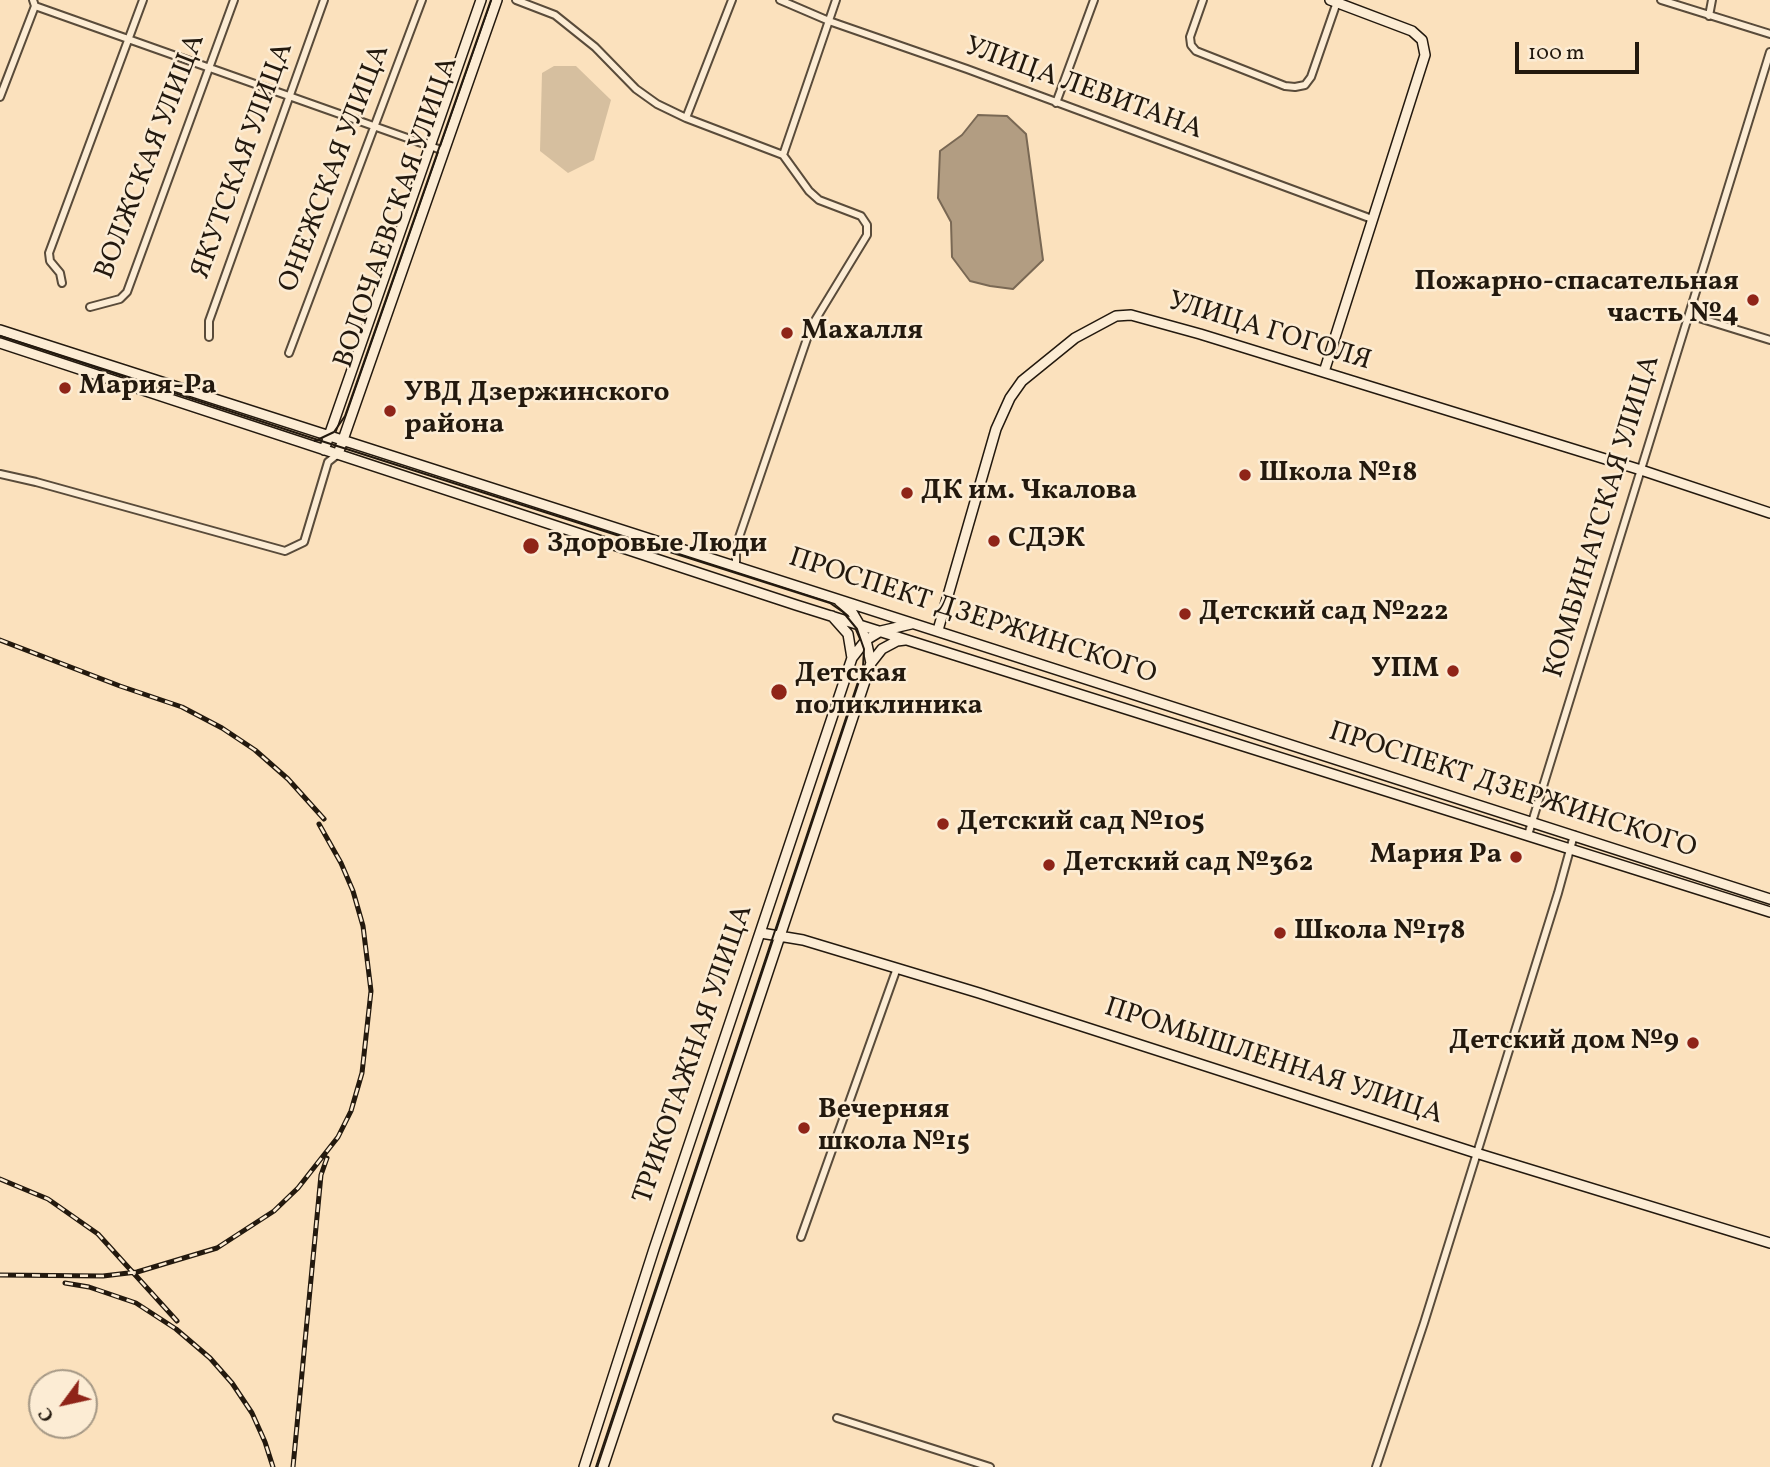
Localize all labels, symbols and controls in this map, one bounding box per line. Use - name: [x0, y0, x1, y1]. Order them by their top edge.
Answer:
- scale bar: [1518, 28, 1642, 72]
- street label: ВОЛЖСКАЯ УЛИЦА: [90, 30, 214, 284]
- street label: УЛИЦА ЛЕВИТАНА: [959, 31, 1207, 149]
- street label: ЯКУТСКАЯ УЛИЦА: [186, 38, 302, 284]
- text: 100 m: [1528, 39, 1585, 68]
- street label: ОНЕЖСКАЯ УЛИЦА: [273, 41, 399, 297]
- street label: ВОЛОЧАЕВСКАЯ УЛИЦА: [329, 53, 467, 373]
- place label: Пожарно-спасательная часть №4: [1414, 267, 1739, 333]
- street label: УЛИЦА ГОГОЛЯ: [1163, 286, 1375, 380]
- marker: Пожарно-спасательная часть №4: [1745, 292, 1761, 308]
- place label: Махалля: [801, 316, 923, 350]
- marker: Махалля: [779, 325, 795, 341]
- street label: КОМБИНАТСКАЯ УЛИЦА: [1539, 352, 1669, 682]
- place label: Мария-Ра: [79, 371, 217, 405]
- place label: УВД Дзержинского района: [404, 378, 669, 444]
- marker: Мария-Ра: [57, 380, 73, 396]
- marker: УВД Дзержинского района: [382, 403, 398, 419]
- place label: Школа №18: [1259, 458, 1418, 492]
- marker: Школа №18: [1237, 467, 1253, 483]
- place label: ДК им. Чкалова: [921, 476, 1137, 510]
- marker: ДК им. Чкалова: [899, 485, 915, 501]
- place label: СДЭК: [1008, 524, 1085, 558]
- place label: Здоровые Люди: [547, 529, 767, 563]
- marker: СДЭК: [986, 533, 1002, 549]
- marker: Здоровые Люди: [521, 536, 541, 556]
- street label: ПРОСПЕКТ ДЗЕРЖИНСКОГО: [784, 543, 1160, 693]
- place label: Детский сад №222: [1199, 597, 1449, 631]
- marker: Детский сад №222: [1177, 606, 1193, 622]
- place label: УПМ: [1371, 654, 1439, 688]
- place label: Детская поликлиника: [795, 659, 983, 725]
- marker: УПМ: [1445, 663, 1461, 679]
- marker: Детская поликлиника: [769, 682, 789, 702]
- street label: ПРОСПЕКТ ДЗЕРЖИНСКОГО: [1324, 717, 1700, 867]
- place label: Детский сад №105: [957, 807, 1205, 841]
- marker: Детский сад №105: [935, 816, 951, 832]
- place label: Мария Ра: [1370, 840, 1502, 874]
- place label: Детский сад №362: [1063, 848, 1313, 882]
- marker: Мария Ра: [1508, 849, 1524, 865]
- marker: Детский сад №362: [1041, 857, 1057, 873]
- street label: ТРИКОТАЖНАЯ УЛИЦА: [628, 901, 762, 1209]
- place label: Школа №178: [1294, 916, 1466, 950]
- marker: Школа №178: [1272, 925, 1288, 941]
- street label: ПРОМЫШЛЕННАЯ УЛИЦА: [1100, 992, 1446, 1134]
- place label: Детский дом №9: [1449, 1026, 1679, 1060]
- marker: Детский дом №9: [1685, 1035, 1701, 1051]
- place label: Вечерняя школа №15: [818, 1095, 970, 1161]
- marker: Вечерняя школа №15: [796, 1120, 812, 1136]
- north arrow: [28, 1369, 98, 1439]
- text: С: [33, 1402, 61, 1427]

